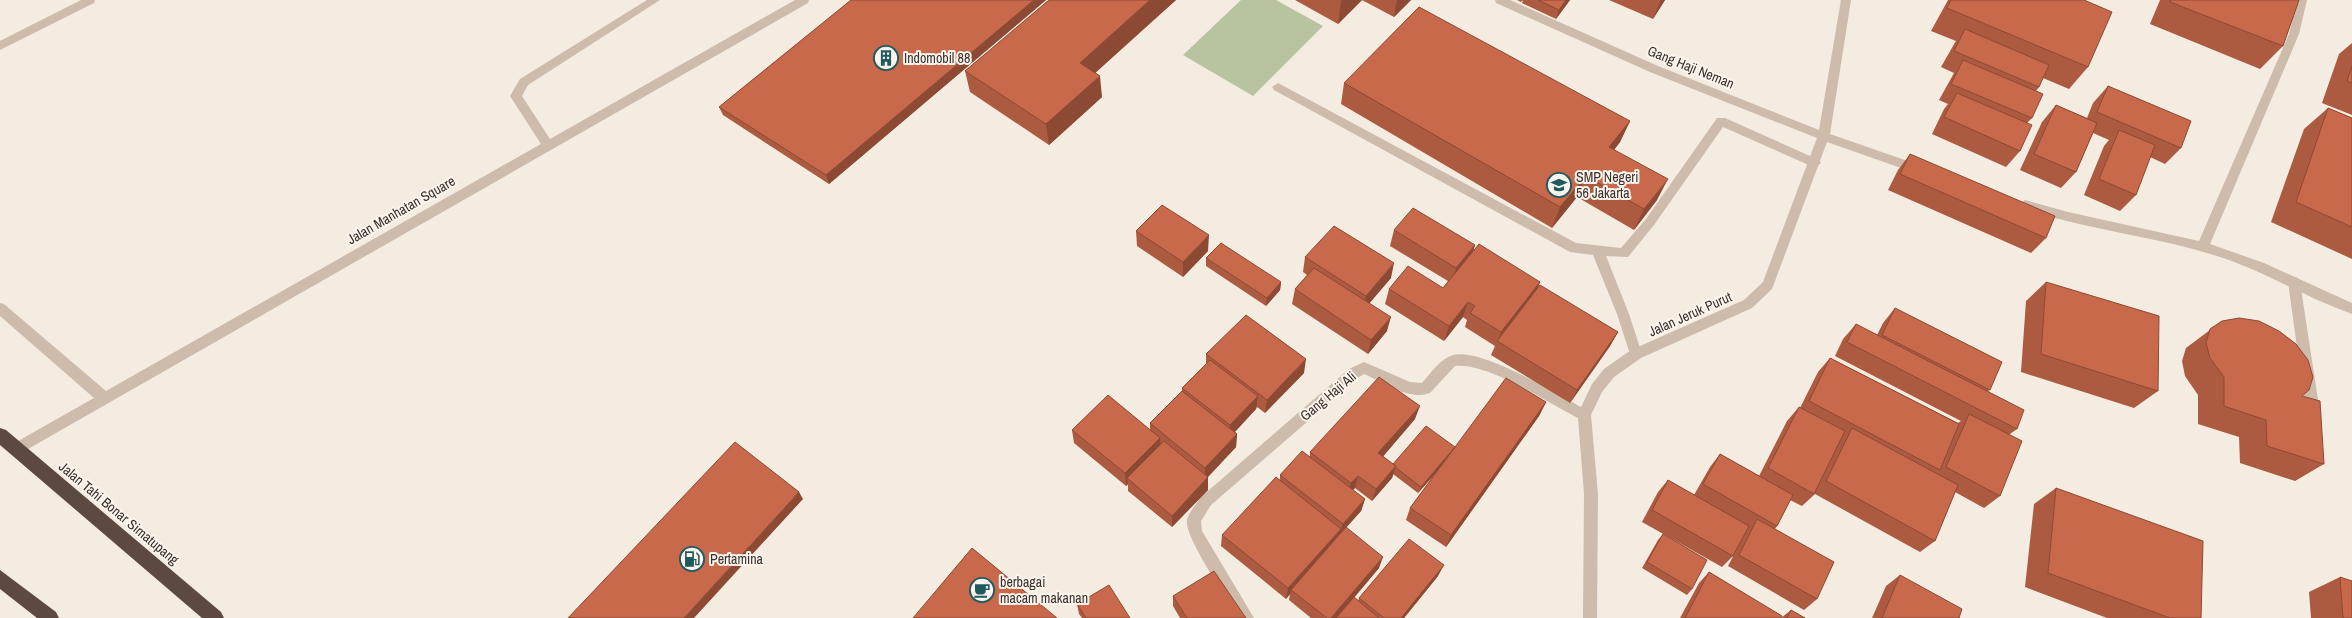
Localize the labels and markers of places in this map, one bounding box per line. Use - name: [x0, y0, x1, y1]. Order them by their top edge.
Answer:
- building icon: Indomobil 88: [873, 45, 899, 71]
- place label: Indomobil 88: [904, 49, 970, 67]
- place label: SMP Negeri 56 Jakarta: [1576, 168, 1638, 202]
- school or university icon: SMP Negeri 56 Jakarta: [1546, 172, 1572, 198]
- fuel station icon: Pertamina: [679, 546, 705, 572]
- place label: Pertamina: [710, 550, 764, 568]
- place label: berbagai macam makanan: [1000, 573, 1088, 607]
- cafe icon: berbagai macam makanan: [969, 577, 995, 603]

